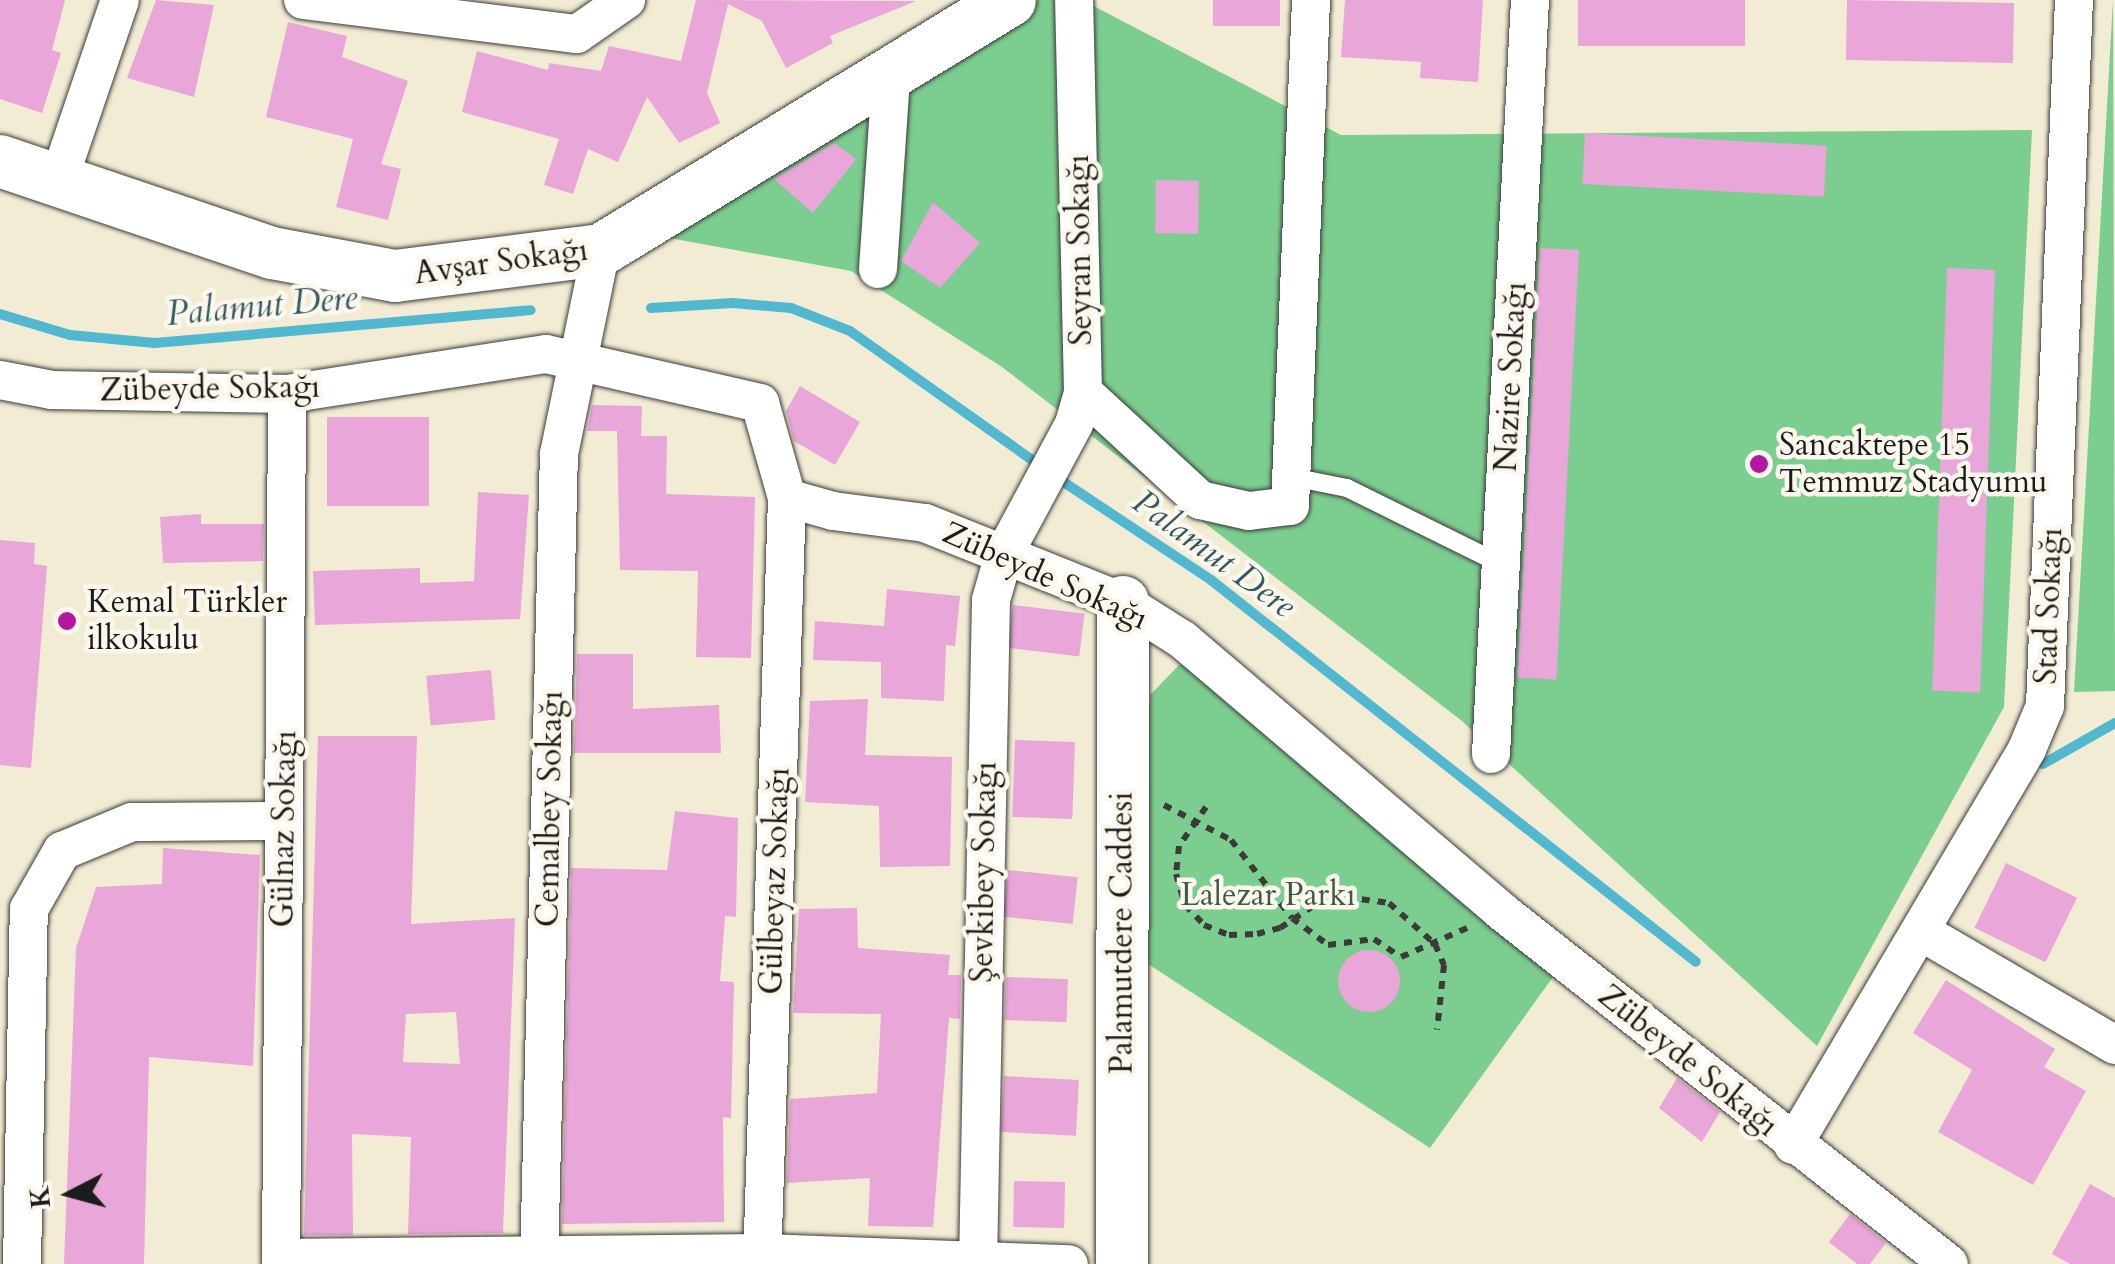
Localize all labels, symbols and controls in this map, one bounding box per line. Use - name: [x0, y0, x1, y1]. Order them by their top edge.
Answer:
- street label: Seyran Sokağı: [1059, 154, 1101, 346]
- street label: Avşar Sokağı: [412, 231, 590, 293]
- water label: Palamut Dere: [165, 277, 359, 335]
- street label: Nazire Sokağı: [1487, 281, 1535, 473]
- street label: Zübeyde Sokağı: [100, 368, 320, 410]
- place label: Sancaktepe 15 Temmuz Stadyumu: [1779, 427, 2048, 502]
- marker: Sancaktepe 15 Temmuz Stadyumu: [1748, 453, 1770, 475]
- water label: Palamut Dere: [1124, 481, 1304, 627]
- street label: Zübeyde Sokağı: [937, 514, 1153, 638]
- street label: Stad Sokağı: [2027, 527, 2071, 685]
- place label: Kemal Türkler ilkokulu: [87, 584, 287, 659]
- marker: Kemal Türkler ilkokulu: [56, 610, 78, 632]
- street label: Cemalbey Sokağı: [529, 690, 571, 928]
- street label: Gülnaz Sokağı: [263, 730, 305, 928]
- street label: Şevkibey Sokağı: [963, 761, 1005, 983]
- street label: Gülbeyaz Sokağı: [752, 767, 798, 995]
- street label: Palamutdere Caddesi: [1103, 792, 1141, 1074]
- park label: Lalezar Parkı: [1181, 876, 1355, 914]
- street label: Zübeyde Sokağı: [1590, 977, 1786, 1145]
- north arrow: [20, 1144, 120, 1244]
- text: K: [20, 1184, 60, 1210]

